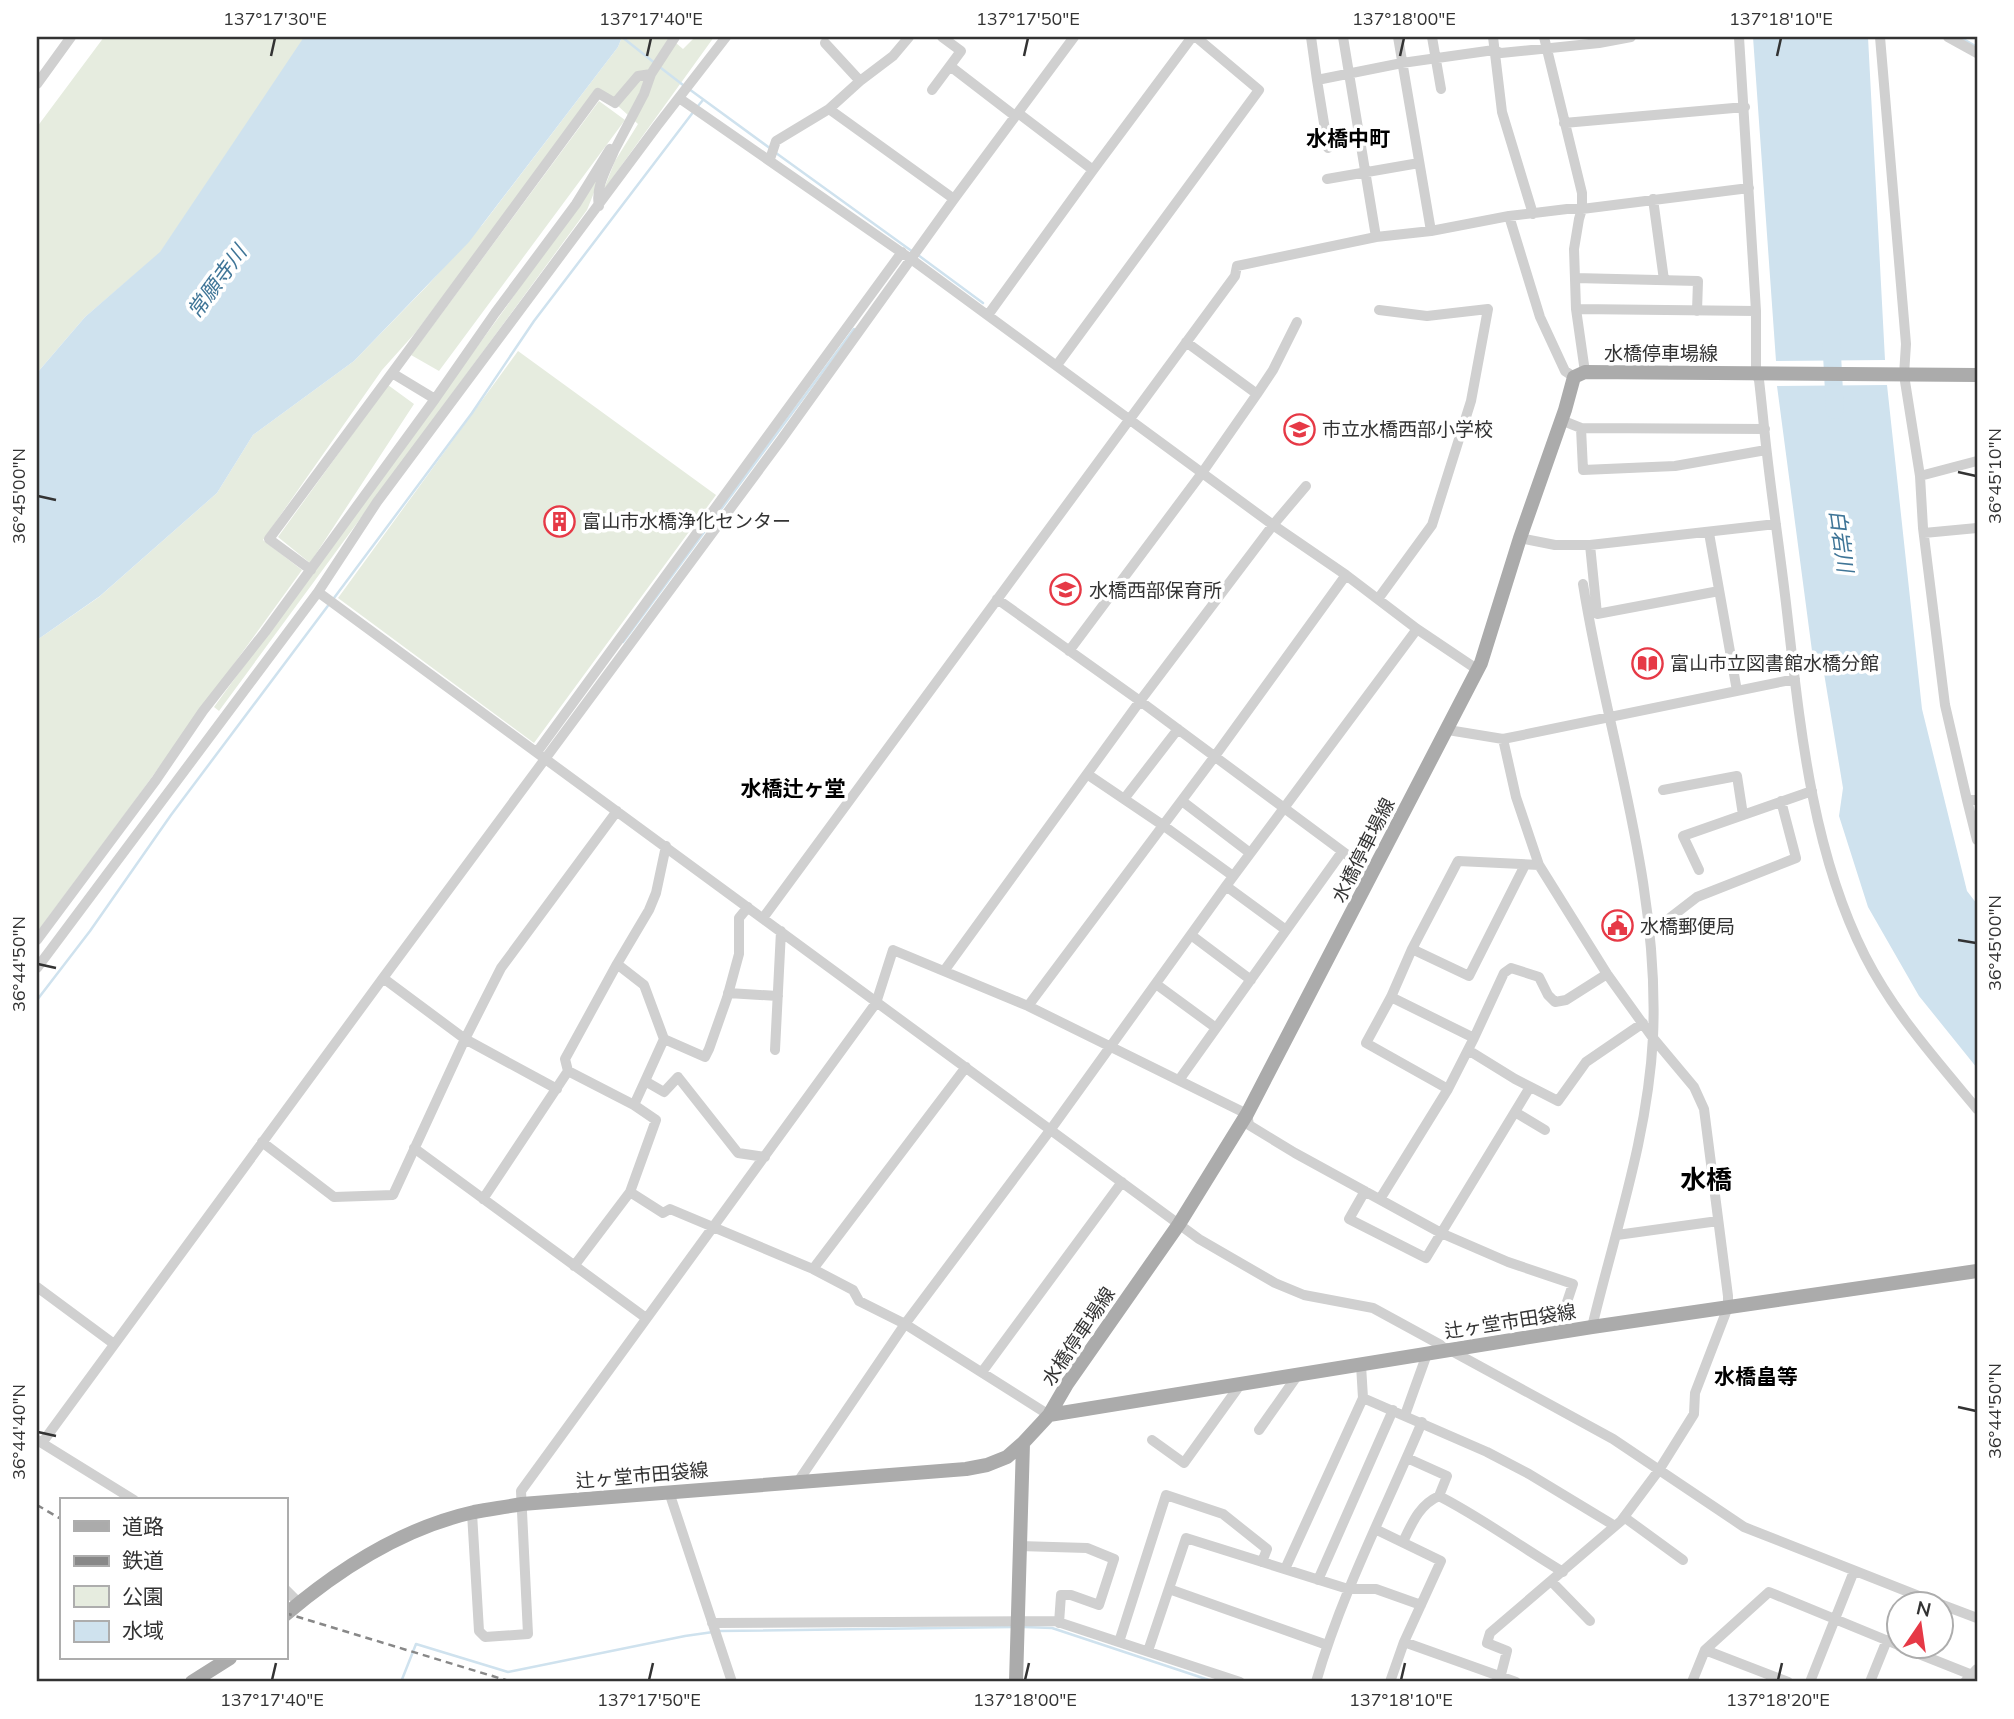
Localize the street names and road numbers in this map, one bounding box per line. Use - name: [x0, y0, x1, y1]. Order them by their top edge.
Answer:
- street label: 水橋停車場線: [1604, 341, 1718, 365]
- street label: 水橋停車場線: [1326, 794, 1400, 906]
- street label: 水橋停車場線: [1036, 1282, 1120, 1390]
- street label: 辻ヶ堂市田袋線: [1442, 1299, 1578, 1343]
- street label: 辻ヶ堂市田袋線: [575, 1457, 709, 1493]

